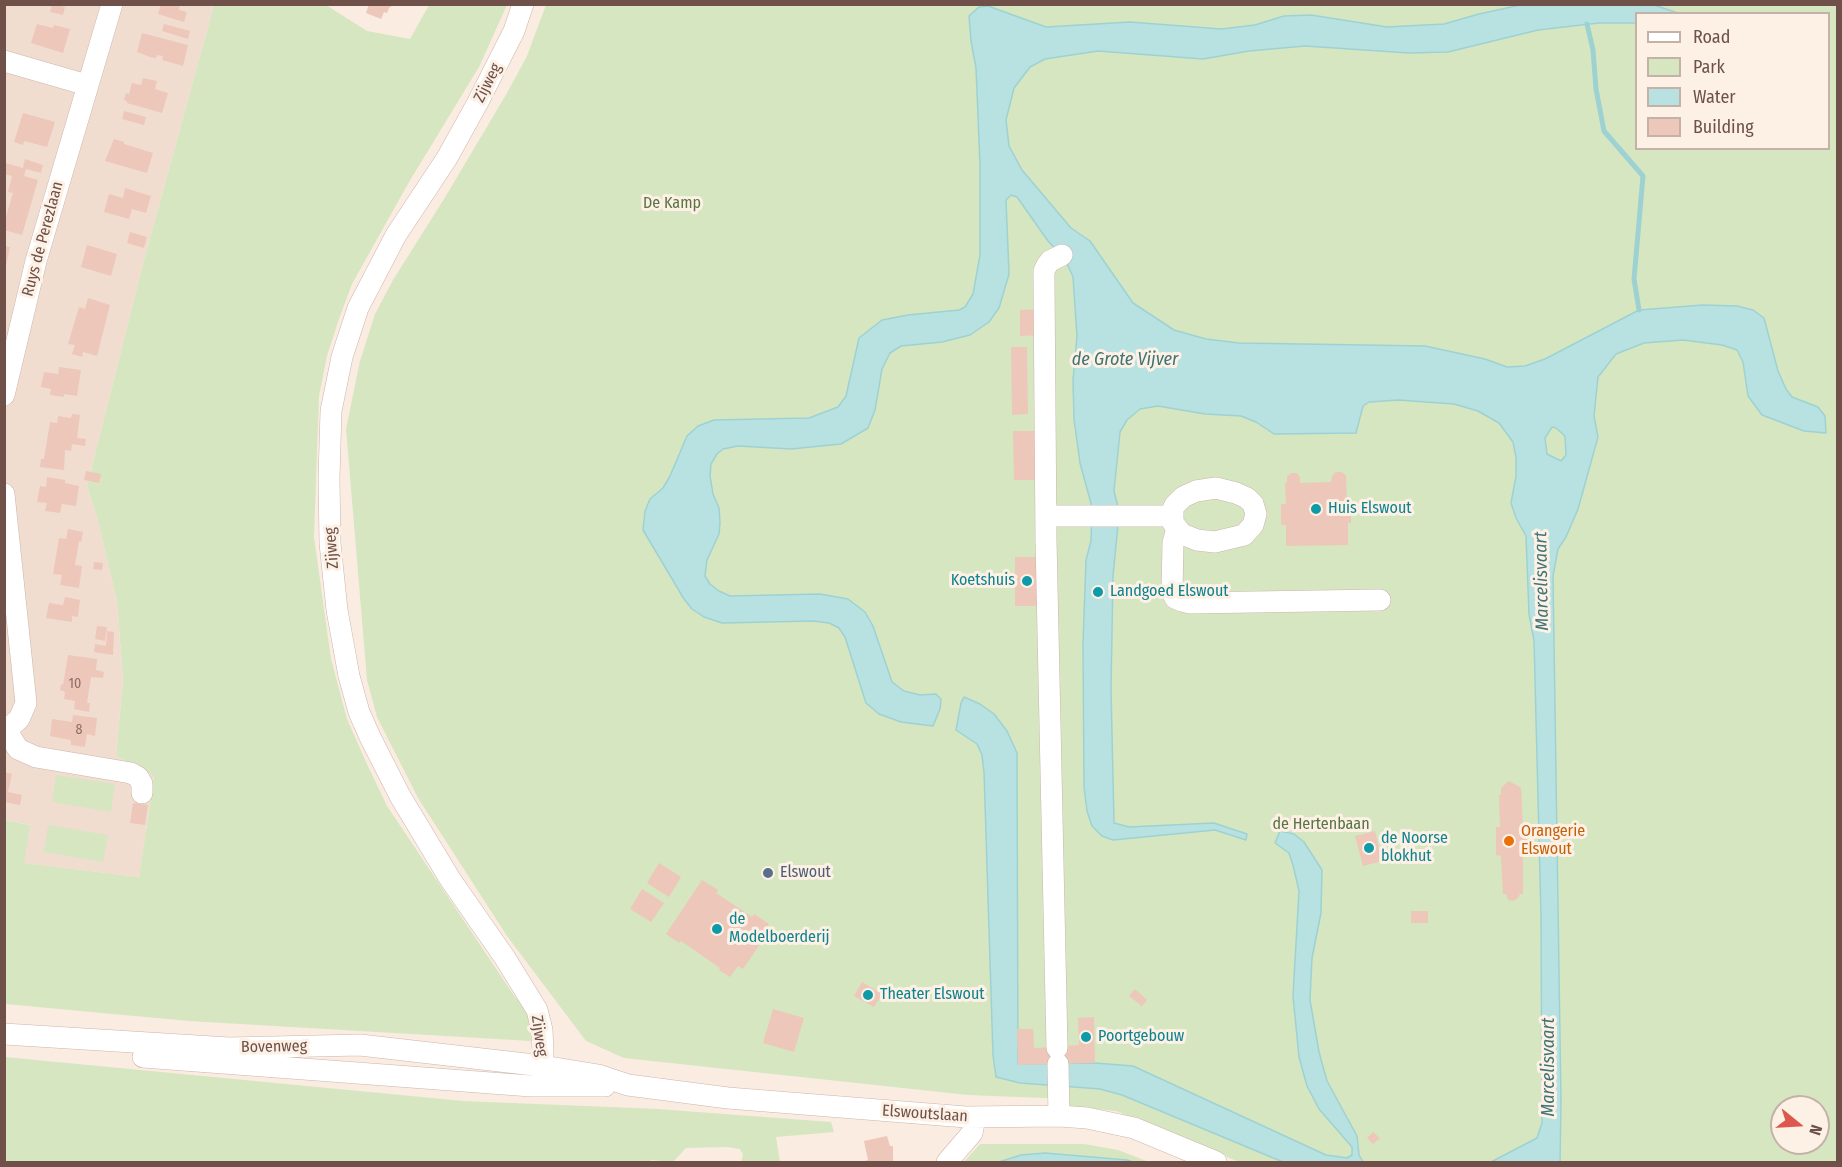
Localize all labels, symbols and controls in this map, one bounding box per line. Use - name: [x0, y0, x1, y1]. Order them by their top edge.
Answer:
- legend: [1635, 12, 1830, 150]
- text: Road: [1693, 26, 1730, 48]
- text: Park: [1693, 56, 1725, 78]
- street label: Zijweg: [470, 60, 506, 106]
- text: Water: [1693, 86, 1736, 108]
- text: Building: [1693, 116, 1754, 138]
- street label: Ruys de Perezlaan: [18, 179, 68, 299]
- park label: De Kamp: [643, 194, 701, 214]
- water label: de Grote Vijver: [1072, 349, 1178, 371]
- place label: Huis Elswout: [1328, 499, 1412, 519]
- marker: Huis Elswout: [1309, 502, 1323, 516]
- street label: Zijweg: [321, 527, 343, 569]
- water label: Marcelisvaart: [1530, 531, 1554, 631]
- place label: Koetshuis: [951, 571, 1015, 591]
- marker: Koetshuis: [1020, 574, 1034, 588]
- place label: Landgoed Elswout: [1110, 582, 1229, 602]
- marker: Landgoed Elswout: [1091, 585, 1105, 599]
- house number: 10: [69, 676, 81, 692]
- house number: 8: [76, 722, 82, 738]
- park label: de Hertenbaan: [1272, 815, 1370, 835]
- place label: Orangerie Elswout: [1521, 822, 1585, 860]
- place label: de Noorse blokhut: [1381, 829, 1448, 867]
- marker: Orangerie Elswout: [1502, 834, 1516, 848]
- marker: de Noorse blokhut: [1362, 841, 1376, 855]
- place label: Elswout: [780, 863, 831, 883]
- marker: Elswout: [761, 866, 775, 880]
- place label: de Modelboerderij: [729, 910, 830, 948]
- marker: de Modelboerderij: [710, 922, 724, 936]
- place label: Theater Elswout: [880, 985, 985, 1005]
- marker: Theater Elswout: [861, 988, 875, 1002]
- street label: Zijweg: [527, 1014, 551, 1058]
- water label: Marcelisvaart: [1538, 1018, 1560, 1116]
- place label: Poortgebouw: [1098, 1027, 1184, 1047]
- marker: Poortgebouw: [1079, 1030, 1093, 1044]
- street label: Bovenweg: [241, 1037, 307, 1057]
- north arrow: [1770, 1095, 1830, 1155]
- street label: Elswoutslaan: [882, 1101, 968, 1127]
- text: N: [1805, 1123, 1826, 1138]

